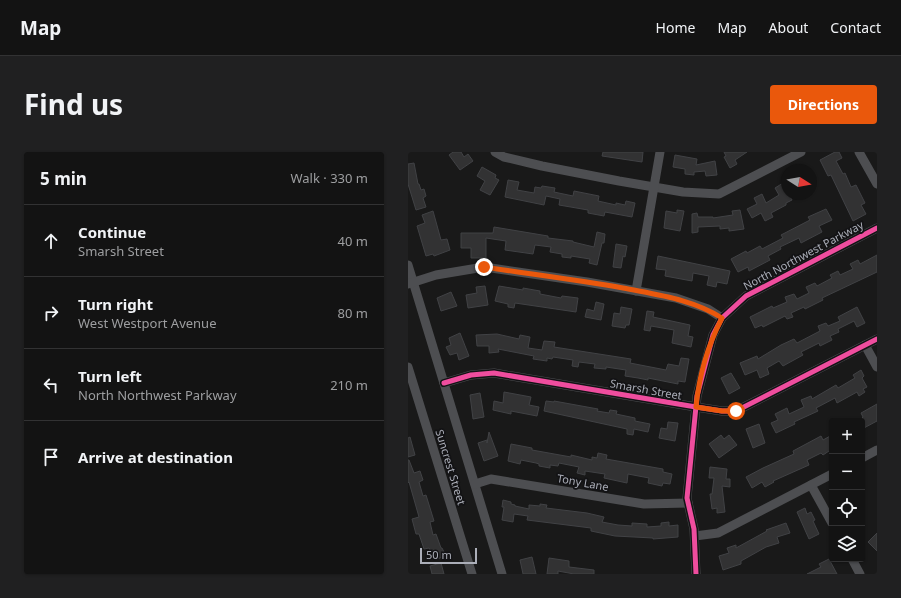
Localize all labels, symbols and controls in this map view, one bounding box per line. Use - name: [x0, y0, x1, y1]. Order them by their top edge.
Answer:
- text: Map: [20, 15, 61, 41]
- text: Home: [656, 18, 695, 37]
- text: Map: [717, 18, 747, 37]
- text: About: [769, 18, 808, 37]
- text: Contact: [830, 18, 881, 37]
- text: Find us: [24, 85, 123, 123]
- button: Directions: [770, 85, 877, 124]
- north arrow: [781, 164, 817, 200]
- text: 5 min: [40, 167, 87, 190]
- text: Walk · 330 m: [290, 169, 368, 187]
- street label: North Northwest Parkway: [740, 217, 866, 293]
- text: Continue: [78, 222, 146, 242]
- icon: ahead: [40, 230, 62, 252]
- text: 40 m: [338, 232, 368, 250]
- text: Smarsh Street: [78, 242, 164, 260]
- route end: [475, 258, 493, 276]
- text: Turn right: [78, 294, 153, 314]
- icon: right: [40, 302, 62, 324]
- text: 80 m: [338, 304, 368, 322]
- text: West Westport Avenue: [78, 314, 217, 332]
- text: Turn left: [78, 366, 142, 386]
- icon: left: [40, 374, 62, 396]
- street label: Smarsh Street: [609, 375, 683, 403]
- text: 210 m: [330, 376, 368, 394]
- text: North Northwest Parkway: [78, 386, 237, 404]
- route start: [727, 402, 745, 420]
- map controls: [829, 418, 865, 562]
- button: +: [829, 418, 865, 454]
- street label: Suncrest Street: [432, 427, 470, 507]
- icon: arrive: [40, 446, 62, 468]
- text: Arrive at destination: [78, 447, 233, 467]
- button: −: [829, 454, 865, 490]
- street label: Tony Lane: [556, 470, 610, 494]
- button: locate: [829, 490, 865, 526]
- button: layers: [829, 526, 865, 562]
- scale bar: [420, 546, 477, 565]
- text: 50 m: [426, 547, 452, 562]

